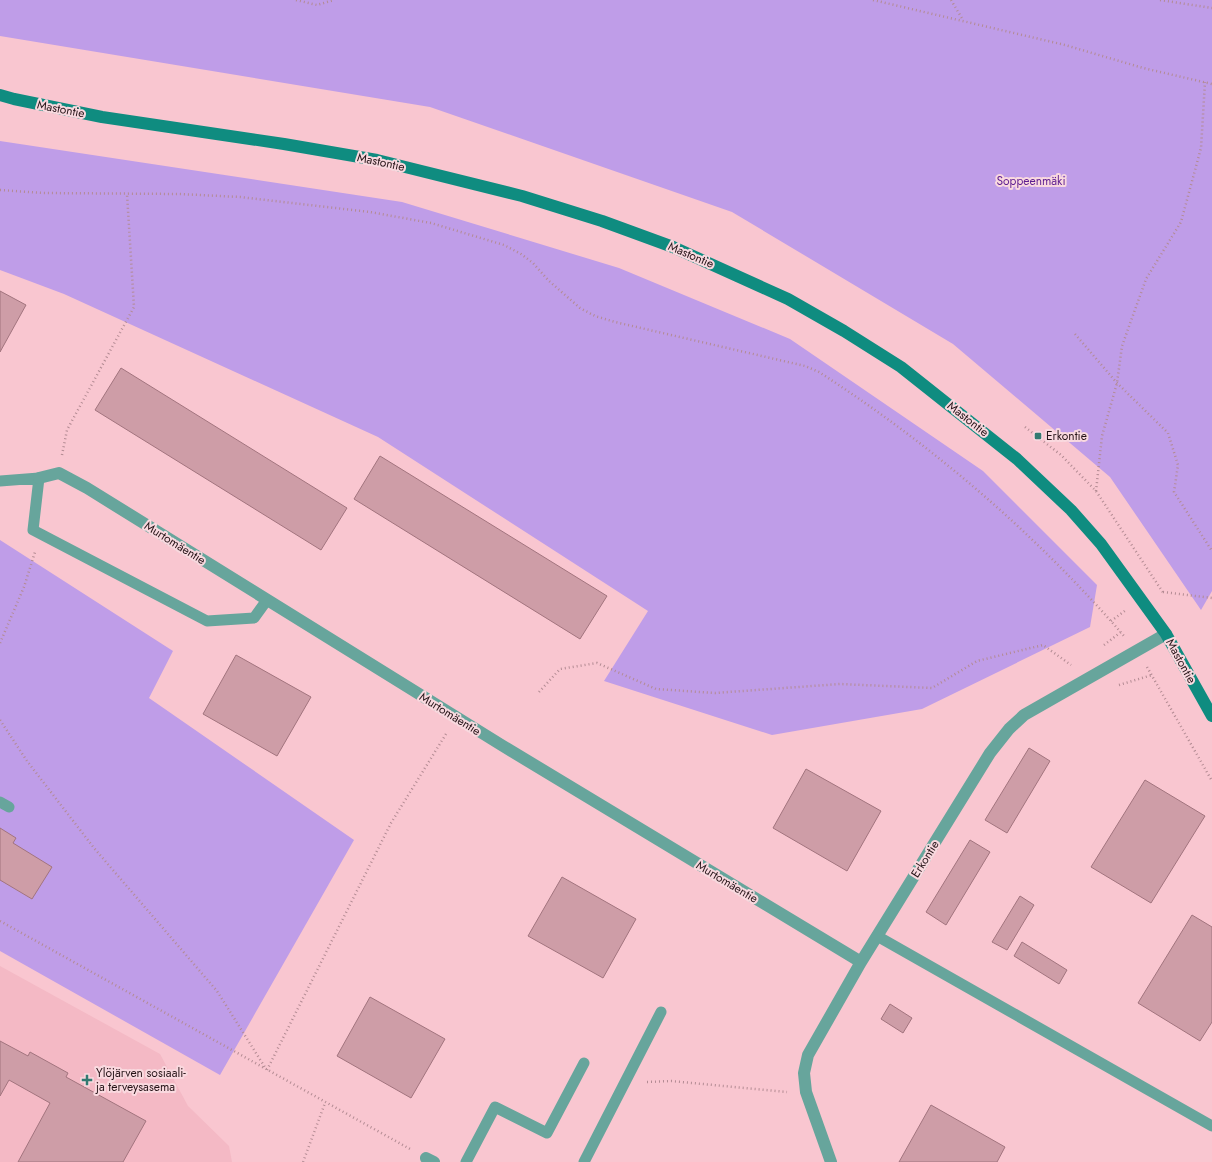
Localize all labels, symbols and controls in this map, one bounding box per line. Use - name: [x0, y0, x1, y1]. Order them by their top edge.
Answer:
- street label: Mastontie: [36, 96, 86, 122]
- street label: Mastontie: [356, 148, 406, 176]
- park label: Soppeenmäki: [996, 172, 1066, 190]
- street label: Mastontie: [665, 237, 717, 273]
- street label: Mastontie: [943, 397, 993, 441]
- place label: Erkontie: [1046, 427, 1087, 445]
- marker: Erkontie: [1033, 431, 1043, 441]
- street label: Murtomäentie: [141, 517, 209, 569]
- street label: Mastontie: [1161, 636, 1201, 686]
- street label: Murtomäentie: [416, 688, 484, 740]
- street label: Erkontie: [907, 837, 943, 881]
- street label: Murtomäentie: [693, 856, 761, 908]
- place label: Ylöjärven sosiaali- ja terveysasema: [95, 1064, 186, 1096]
- marker: Ylöjärven sosiaali- ja terveysasema: [81, 1074, 93, 1086]

